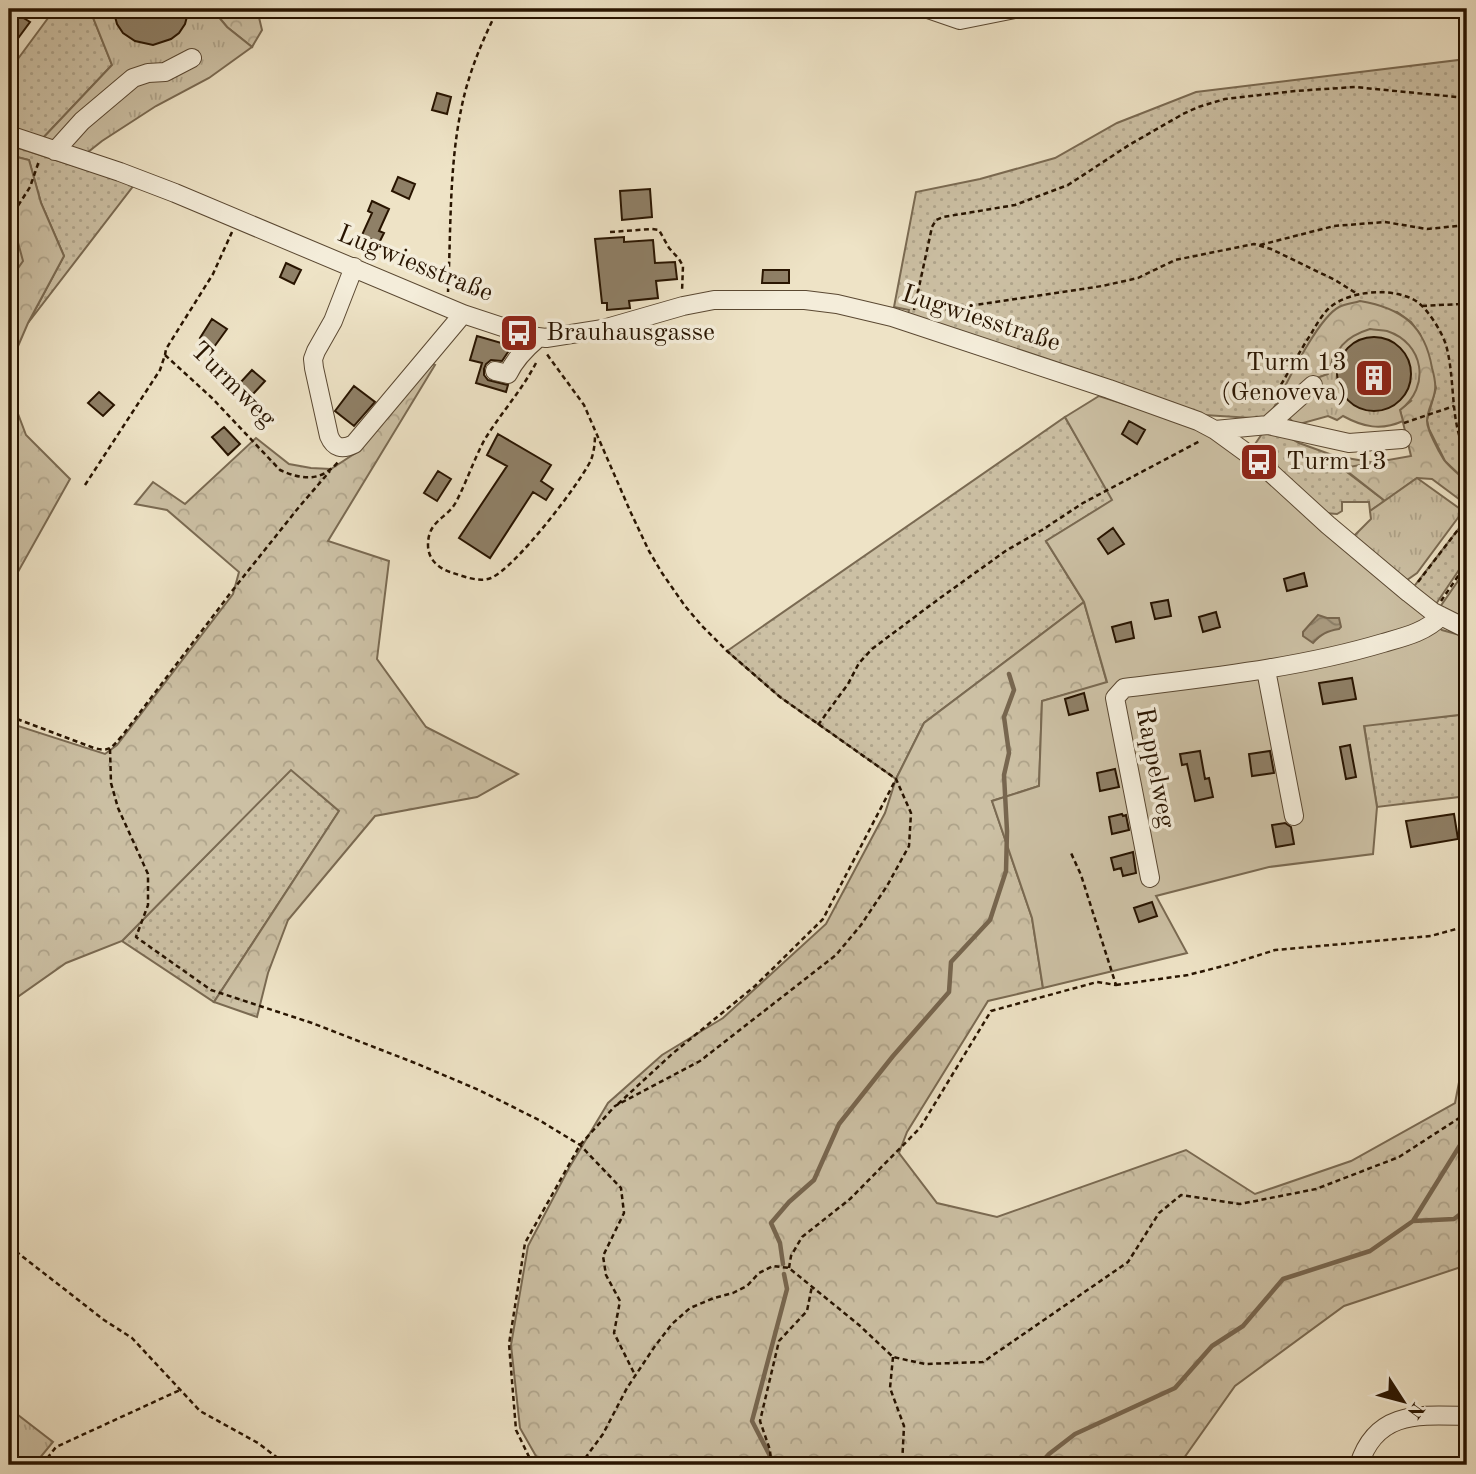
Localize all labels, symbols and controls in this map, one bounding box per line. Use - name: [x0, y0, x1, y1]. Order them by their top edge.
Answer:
- street label: Lugwiesstraße: [333, 221, 497, 307]
- street label: Lugwiesstraße: [898, 281, 1064, 357]
- bus stop icon: Brauhausgasse: [498, 312, 540, 354]
- place label: Brauhausgasse: [546, 320, 715, 346]
- street label: Turmweg: [185, 337, 281, 433]
- place label: Turm 13 (Genoveva): [1221, 350, 1347, 406]
- building icon: Turm 13 (Genoveva): [1353, 357, 1395, 399]
- bus stop icon: Turm 13: [1238, 441, 1280, 483]
- place label: Turm 13: [1286, 449, 1387, 475]
- street label: Rappelweg: [1131, 705, 1179, 831]
- north arrow: [1368, 1366, 1438, 1436]
- text: N: [1402, 1398, 1427, 1421]

